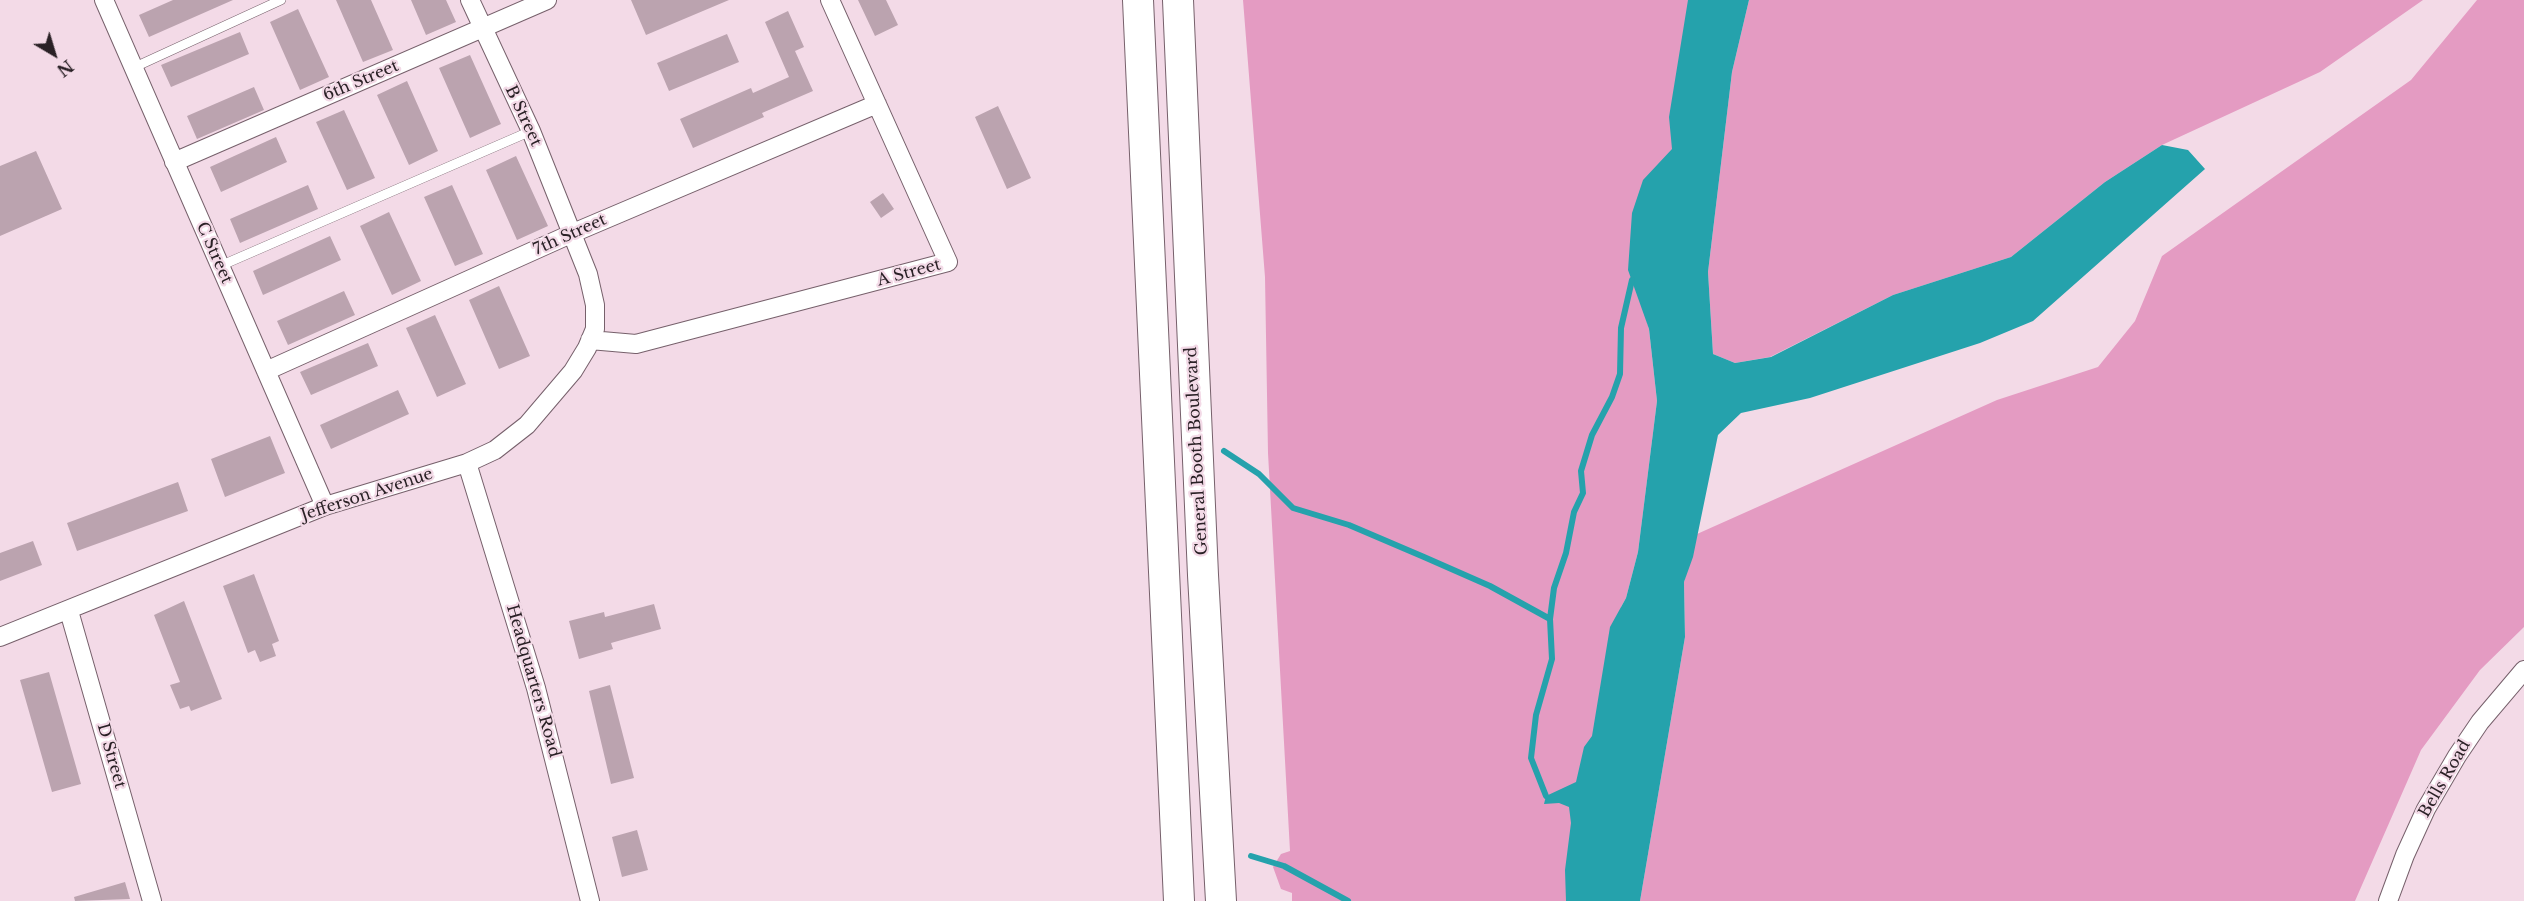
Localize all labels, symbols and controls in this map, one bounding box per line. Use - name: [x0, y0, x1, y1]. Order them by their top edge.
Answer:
- north arrow: [24, 24, 84, 84]
- text: N: [53, 56, 77, 81]
- street label: 6th Street: [320, 57, 402, 105]
- street label: B Street: [501, 82, 545, 150]
- street label: 7th Street: [531, 210, 609, 260]
- street label: C Street: [192, 219, 236, 287]
- street label: A Street: [875, 255, 943, 291]
- street label: General Booth Boulevard: [1182, 346, 1212, 556]
- street label: Jefferson Avenue: [299, 465, 435, 525]
- street label: Headquarters Road: [502, 602, 564, 760]
- street label: D Street: [93, 721, 129, 791]
- street label: Bells Road: [2415, 737, 2475, 821]

